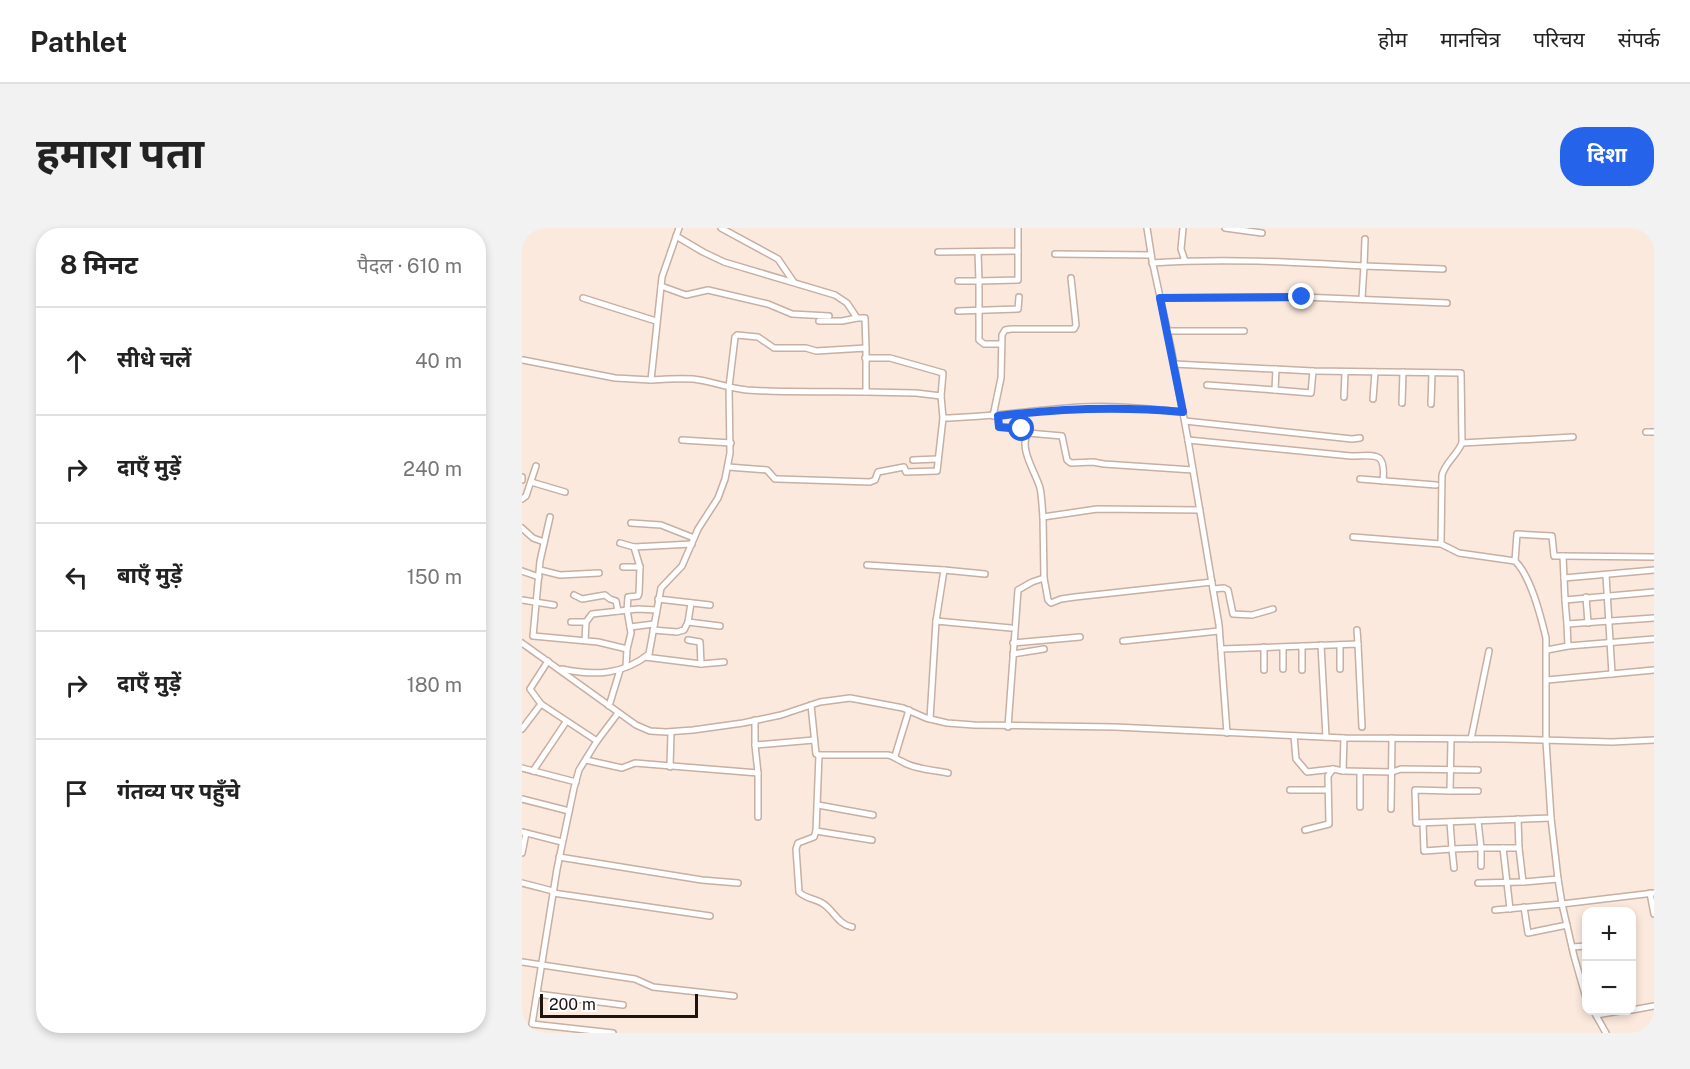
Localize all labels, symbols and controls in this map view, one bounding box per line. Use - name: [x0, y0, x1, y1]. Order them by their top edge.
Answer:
- text: Pathlet: [30, 25, 127, 58]
- text: होम: [1378, 27, 1407, 52]
- text: मानचित्र: [1440, 27, 1500, 52]
- text: परिचय: [1533, 27, 1585, 52]
- text: संपर्क: [1618, 27, 1660, 52]
- button: दिशा: [1560, 127, 1654, 186]
- text: हमारा पता: [36, 128, 204, 177]
- text: 8 मिनट: [60, 249, 138, 280]
- text: पैदल · 610 m: [357, 254, 462, 278]
- route end: [1288, 283, 1314, 309]
- icon: ahead: [60, 345, 93, 378]
- text: सीधे चलें: [117, 346, 191, 372]
- text: 40 m: [415, 349, 462, 373]
- route start: [1008, 415, 1034, 441]
- icon: right: [60, 453, 93, 486]
- text: दाएँ मुड़ें: [117, 454, 181, 480]
- text: 240 m: [403, 457, 462, 481]
- icon: left: [60, 561, 93, 594]
- text: बाएँ मुड़ें: [117, 562, 182, 588]
- text: 150 m: [407, 565, 462, 589]
- icon: right: [60, 669, 93, 702]
- text: दाएँ मुड़ें: [117, 670, 181, 696]
- text: 180 m: [407, 673, 462, 697]
- icon: arrive: [60, 777, 93, 810]
- text: गंतव्य पर पहुँचे: [117, 778, 240, 804]
- map controls: [1582, 907, 1636, 1015]
- button: +: [1582, 907, 1636, 961]
- button: −: [1582, 961, 1636, 1015]
- scale bar: [540, 991, 698, 1018]
- text: 200 m: [549, 995, 596, 1014]

